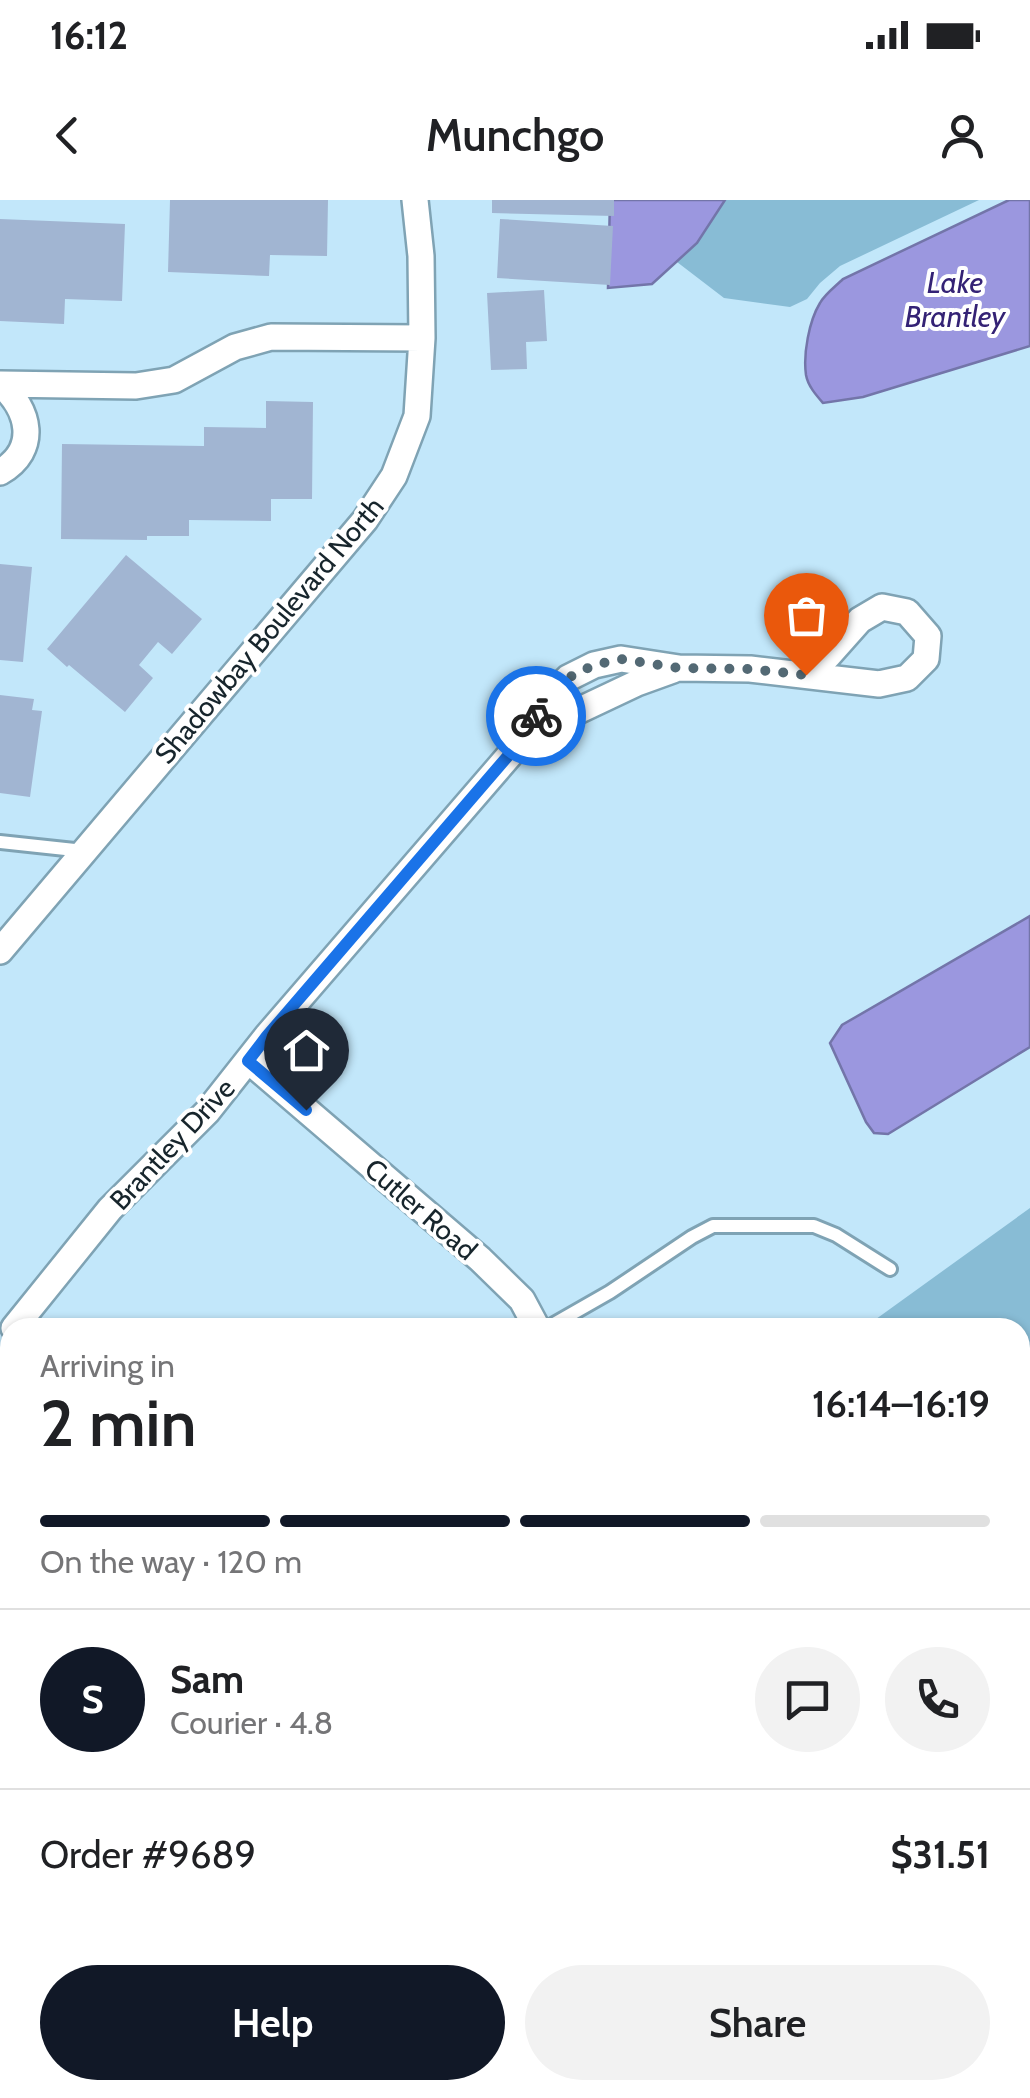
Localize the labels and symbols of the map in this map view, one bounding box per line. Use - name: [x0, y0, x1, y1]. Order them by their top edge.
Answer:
- water label: Lake Brantley: [905, 264, 1007, 335]
- street label: Shadowbay Boulevard North: [147, 490, 391, 770]
- pin: [764, 573, 849, 676]
- courier: [486, 666, 586, 766]
- pin: [264, 1008, 349, 1111]
- street label: Brantley Drive: [102, 1071, 242, 1217]
- street label: Cutler Road: [358, 1151, 484, 1267]

